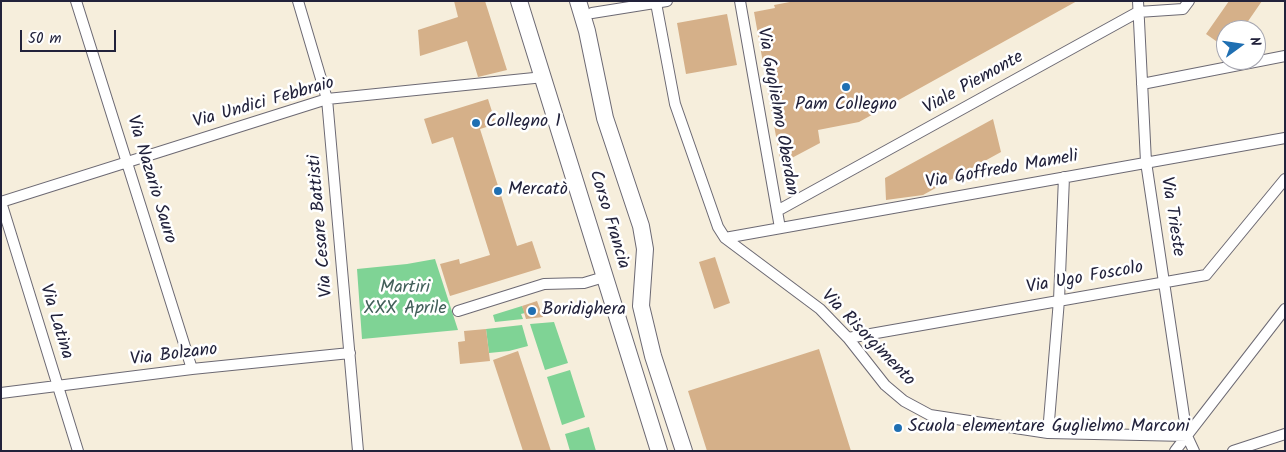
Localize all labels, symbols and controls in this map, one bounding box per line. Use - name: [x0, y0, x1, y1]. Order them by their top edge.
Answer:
- scale bar: [22, 20, 119, 52]
- north arrow: [1216, 20, 1266, 70]
- street label: Via Guglielmo Oberdan: [751, 26, 801, 198]
- text: 50 m: [28, 27, 62, 51]
- text: N: [1243, 35, 1266, 49]
- street label: Viale Piemonte: [920, 48, 1028, 120]
- street label: Via Undici Febbraio: [191, 74, 337, 134]
- marker: Pam Collegno: [840, 81, 852, 93]
- place label: Pam Collegno: [795, 95, 897, 117]
- place label: Collegno 1: [486, 112, 561, 134]
- street label: Via Nazario Sauro: [120, 113, 180, 247]
- marker: Collegno 1: [470, 117, 482, 129]
- street label: Via Goffredo Mameli: [924, 147, 1080, 195]
- street label: Via Cesare Battisti: [305, 154, 339, 298]
- street label: Corso Francia: [583, 168, 633, 272]
- street label: Via Trieste: [1154, 176, 1188, 258]
- place label: Mercatò: [508, 180, 568, 202]
- marker: Mercatò: [492, 185, 504, 197]
- street label: Via Ugo Foscolo: [1025, 258, 1145, 300]
- park label: Martiri XXX Aprile: [363, 278, 447, 320]
- street label: Via Latina: [33, 282, 77, 362]
- street label: Via Risorgimento: [815, 286, 919, 392]
- place label: Boridighera: [542, 300, 626, 322]
- marker: Boridighera: [526, 305, 538, 317]
- street label: Via Bolzano: [129, 340, 219, 372]
- place label: Scuola elementare Guglielmo Marconi: [908, 417, 1190, 439]
- marker: Scuola elementare Guglielmo Marconi: [892, 422, 904, 434]

